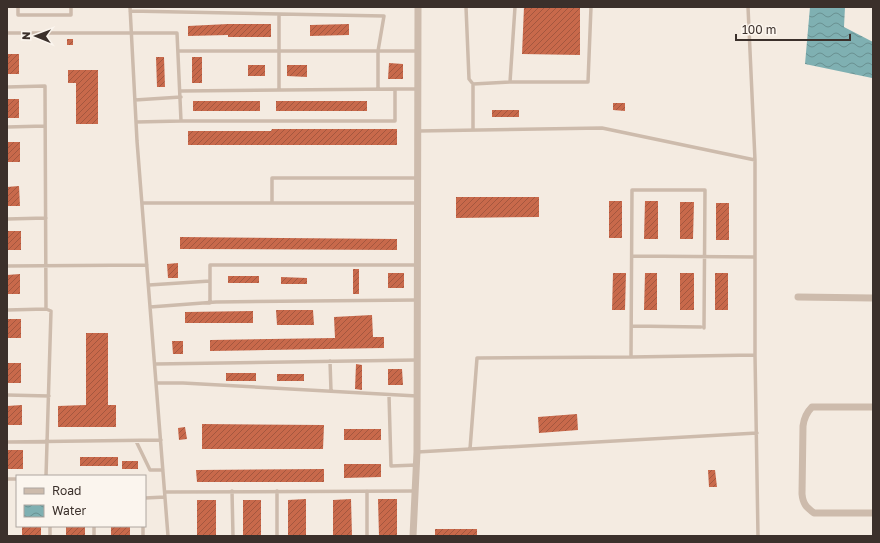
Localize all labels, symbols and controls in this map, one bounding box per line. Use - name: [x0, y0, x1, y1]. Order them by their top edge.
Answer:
- north arrow: [16, 16, 56, 56]
- scale bar: [736, 16, 850, 42]
- text: 100 m: [742, 22, 776, 37]
- text: N: [19, 32, 32, 40]
- legend: [16, 475, 146, 527]
- text: Road: [52, 483, 81, 498]
- text: Water: [52, 503, 86, 518]

